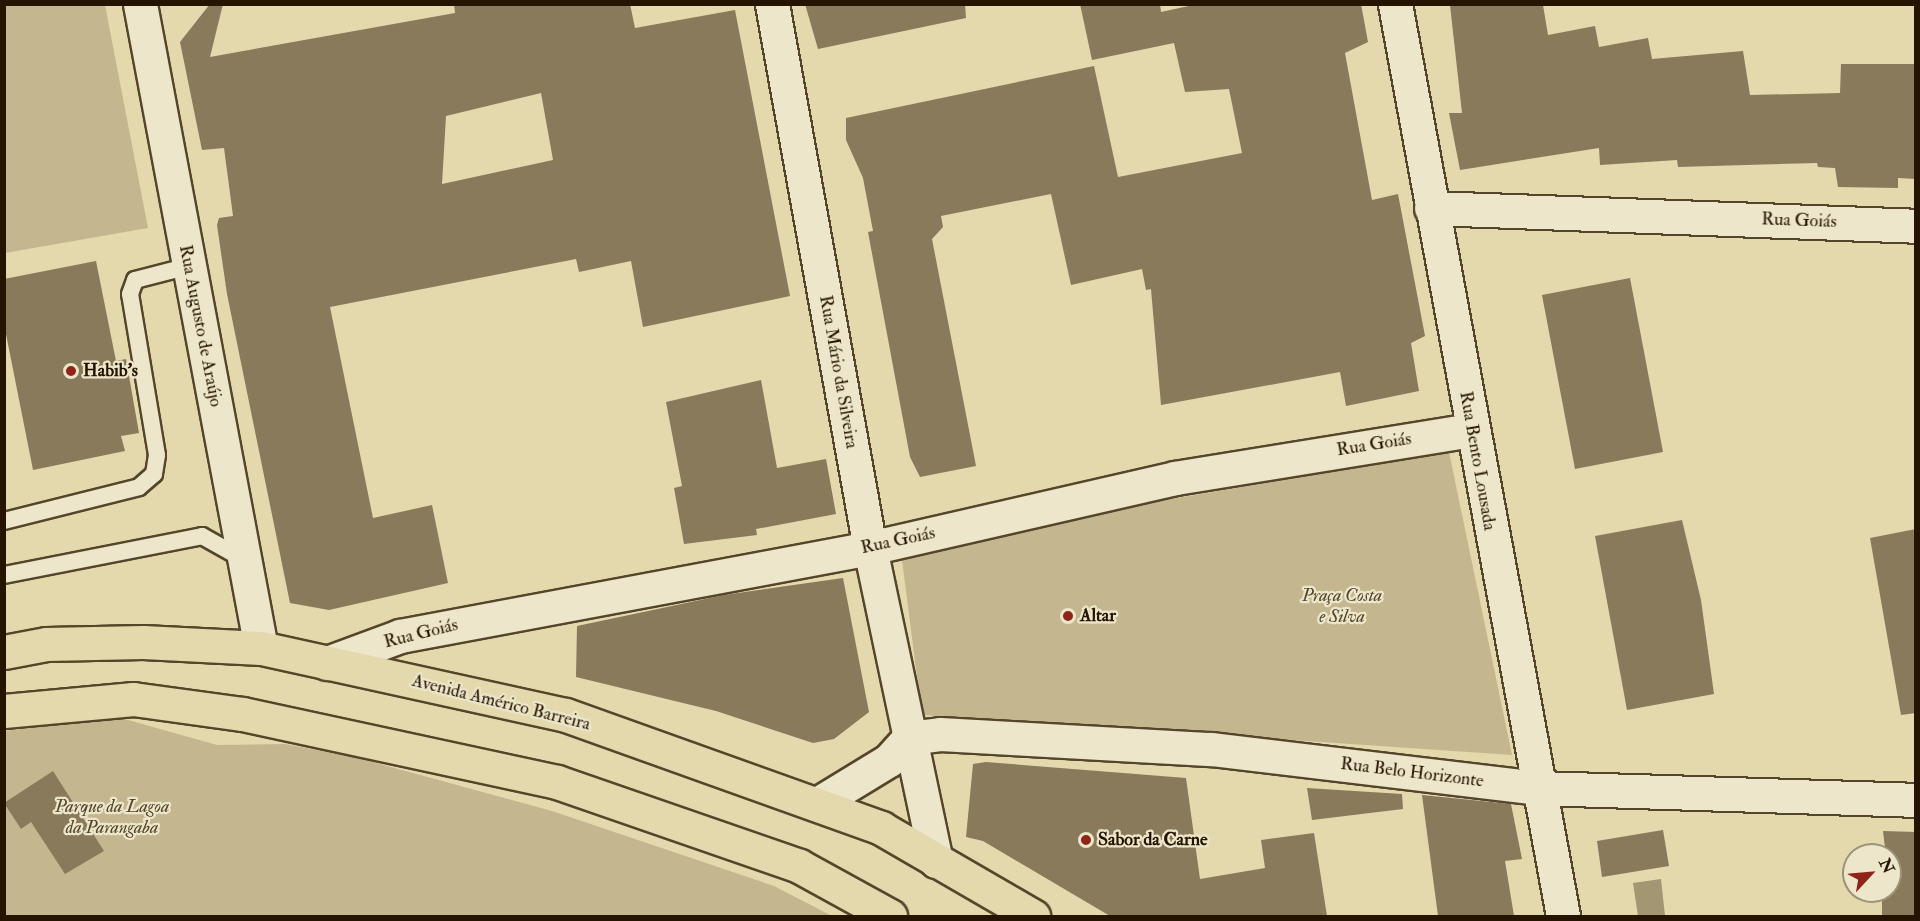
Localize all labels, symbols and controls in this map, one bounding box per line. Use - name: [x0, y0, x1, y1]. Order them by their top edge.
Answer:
- street label: Rua Goiás: [1761, 209, 1837, 233]
- street label: Rua Augusto de Araújo: [174, 243, 226, 409]
- street label: Rua Mário da Silveira: [814, 294, 862, 450]
- place label: Habib's: [83, 360, 138, 382]
- marker: Habib's: [64, 364, 78, 378]
- street label: Rua Bento Lousada: [1454, 390, 1500, 532]
- street label: Rua Goiás: [1335, 428, 1413, 462]
- street label: Rua Goiás: [859, 523, 937, 559]
- park label: Praça Costa e Silva: [1302, 586, 1382, 628]
- place label: Altar: [1080, 605, 1116, 627]
- marker: Altar: [1061, 609, 1075, 623]
- street label: Rua Goiás: [382, 614, 460, 654]
- street label: Avenida Américo Barreira: [410, 670, 592, 736]
- street label: Rua Belo Horizonte: [1339, 754, 1485, 792]
- park label: Parque da Lagoa da Parangaba: [55, 797, 169, 840]
- place label: Sabor da Carne: [1098, 829, 1207, 851]
- marker: Sabor da Carne: [1079, 833, 1093, 847]
- north arrow: [1842, 843, 1902, 903]
- text: N: [1874, 855, 1899, 877]

